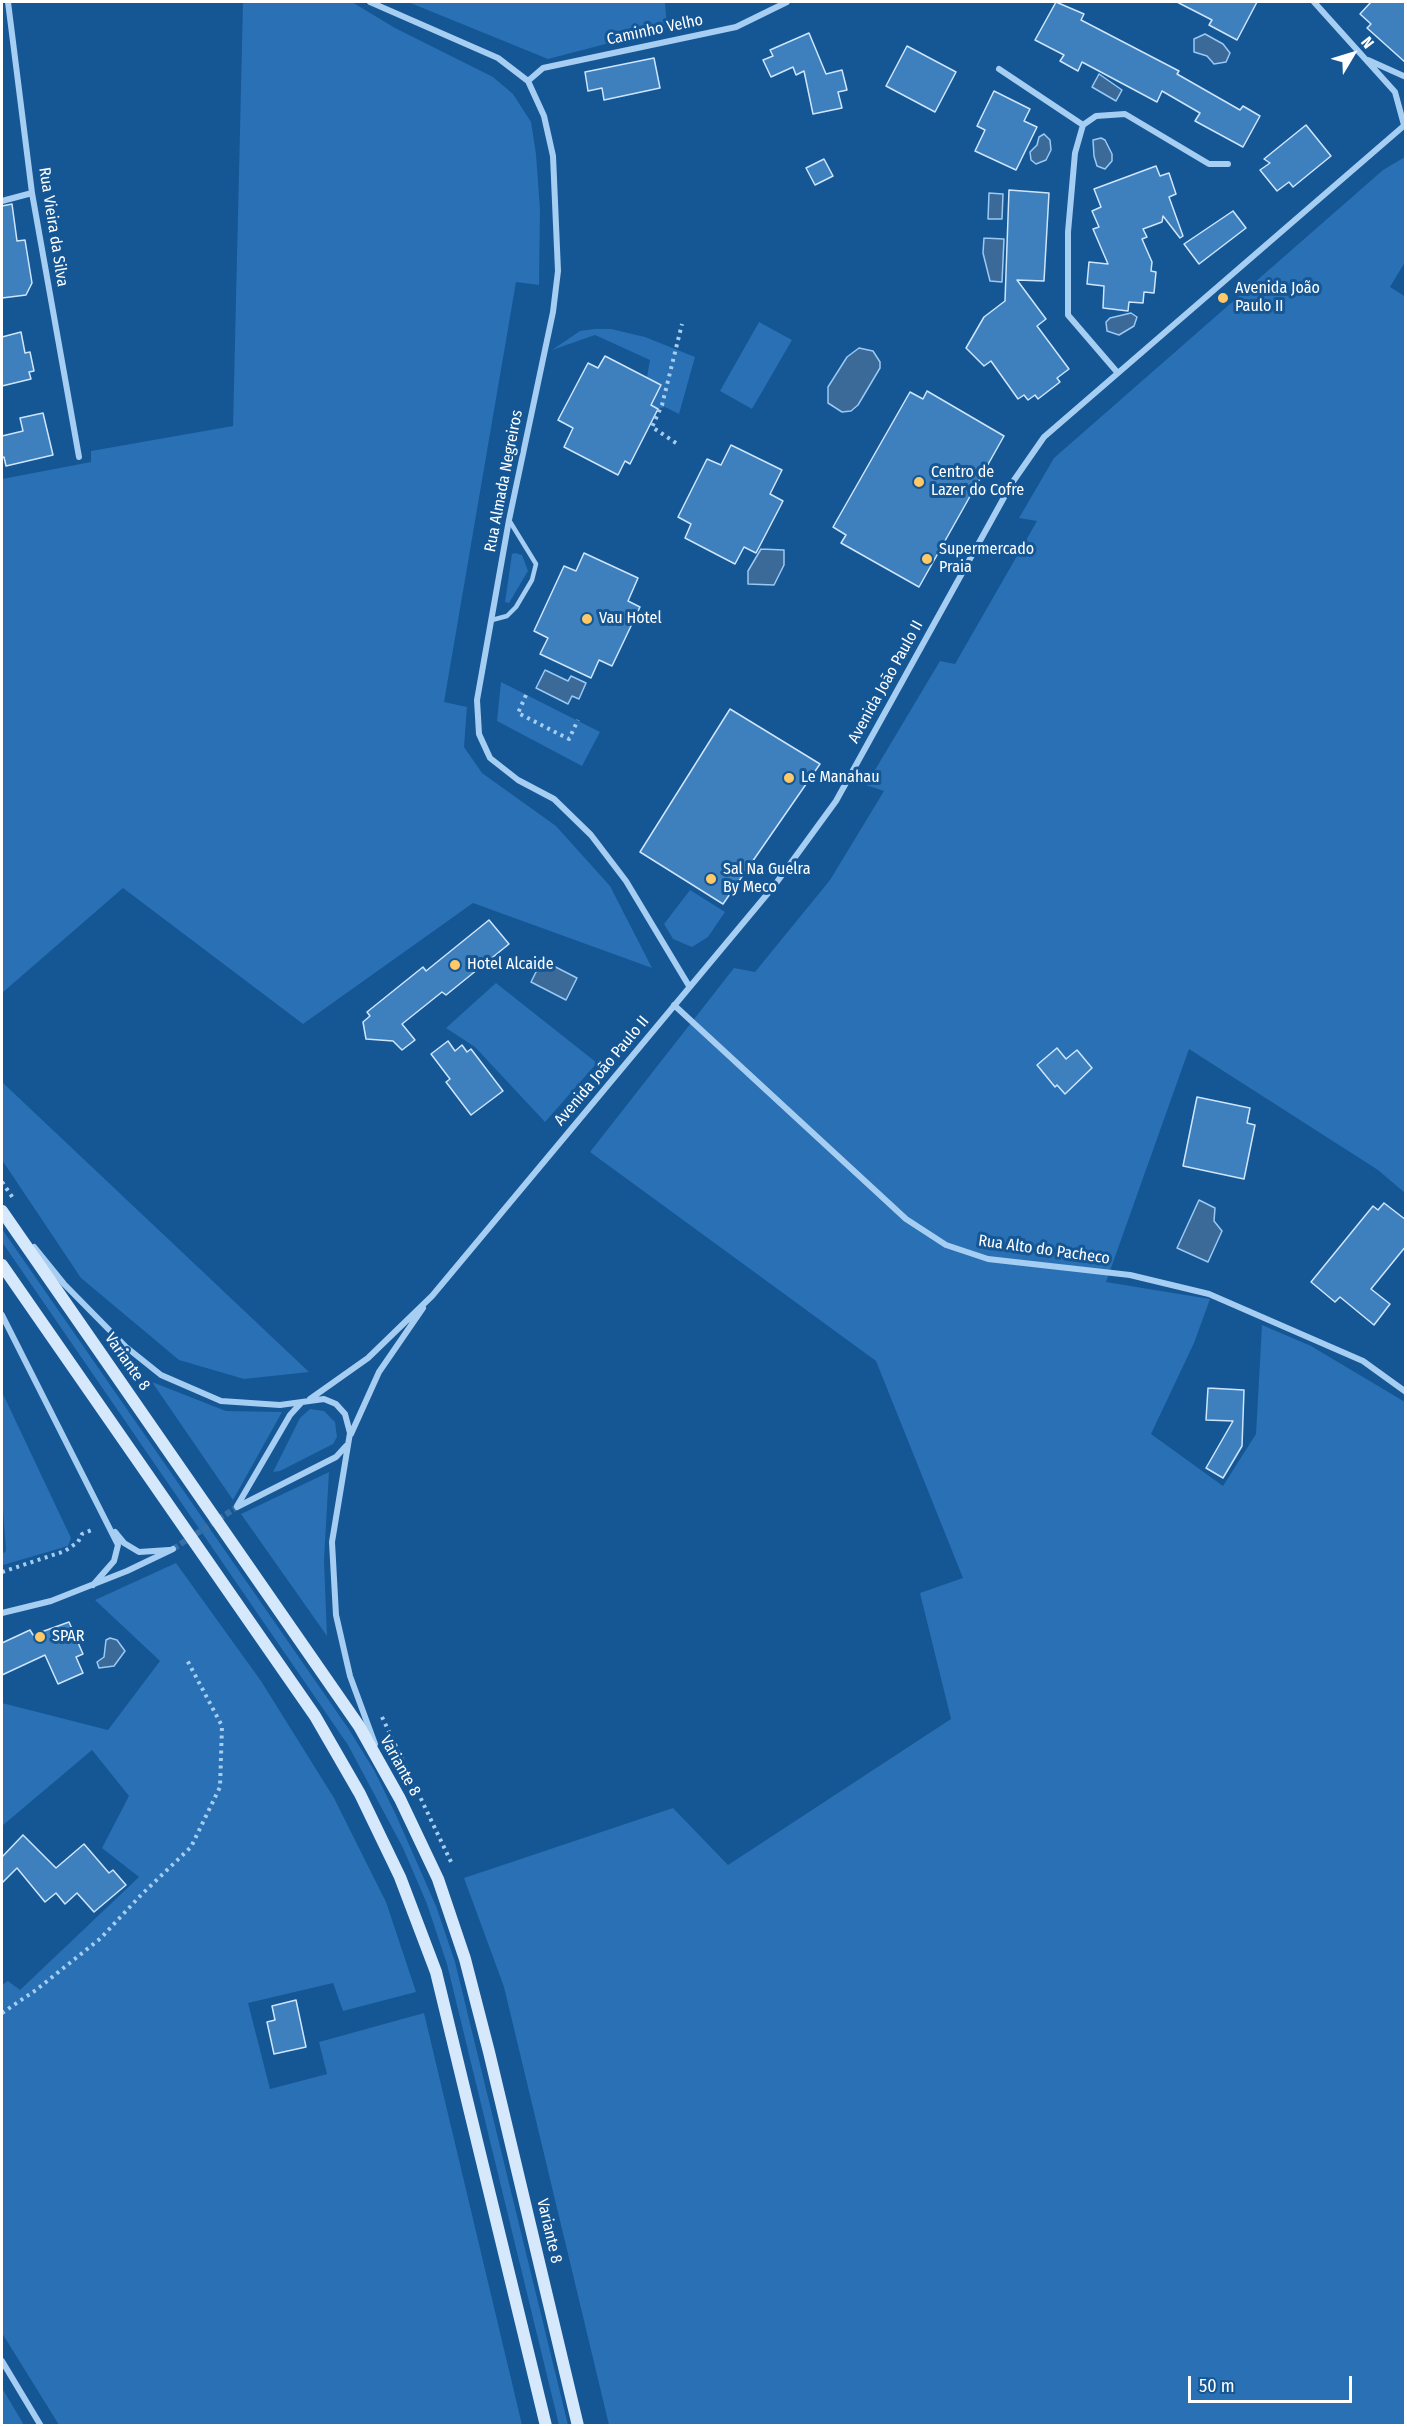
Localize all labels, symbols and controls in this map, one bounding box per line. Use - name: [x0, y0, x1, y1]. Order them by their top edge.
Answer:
- street label: Caminho Velho: [605, 10, 705, 50]
- north arrow: [1323, 24, 1383, 84]
- text: N: [1357, 33, 1378, 52]
- street label: Rua Vieira da Silva: [34, 166, 72, 288]
- place label: Avenida João Paulo II: [1235, 279, 1320, 317]
- marker: Avenida João Paulo II: [1216, 291, 1230, 305]
- street label: Rua Almada Negreiros: [481, 408, 527, 554]
- place label: Centro de Lazer do Cofre: [931, 463, 1024, 501]
- marker: Centro de Lazer do Cofre: [912, 475, 926, 489]
- place label: Supermercado Praia: [939, 540, 1034, 578]
- marker: Supermercado Praia: [920, 552, 934, 566]
- place label: Vau Hotel: [599, 609, 662, 629]
- marker: Vau Hotel: [580, 612, 594, 626]
- street label: Avenida João Paulo II: [844, 617, 928, 747]
- place label: Le Manahau: [801, 768, 880, 788]
- marker: Le Manahau: [782, 771, 796, 785]
- place label: Sal Na Guelra By Meco: [723, 860, 811, 898]
- marker: Sal Na Guelra By Meco: [704, 872, 718, 886]
- place label: Hotel Alcaide: [467, 955, 554, 975]
- marker: Hotel Alcaide: [448, 958, 462, 972]
- street label: Avenida João Paulo II: [551, 1012, 653, 1130]
- street label: Rua Alto do Pacheco: [977, 1231, 1111, 1269]
- street label: Variante 8: [100, 1330, 154, 1394]
- place label: SPAR: [52, 1627, 84, 1647]
- marker: SPAR: [33, 1630, 47, 1644]
- street label: Variante 8: [376, 1733, 424, 1799]
- street label: Variante 8: [532, 2197, 566, 2265]
- scale bar: [1191, 2364, 1354, 2402]
- text: 50 m: [1199, 2375, 1235, 2397]

